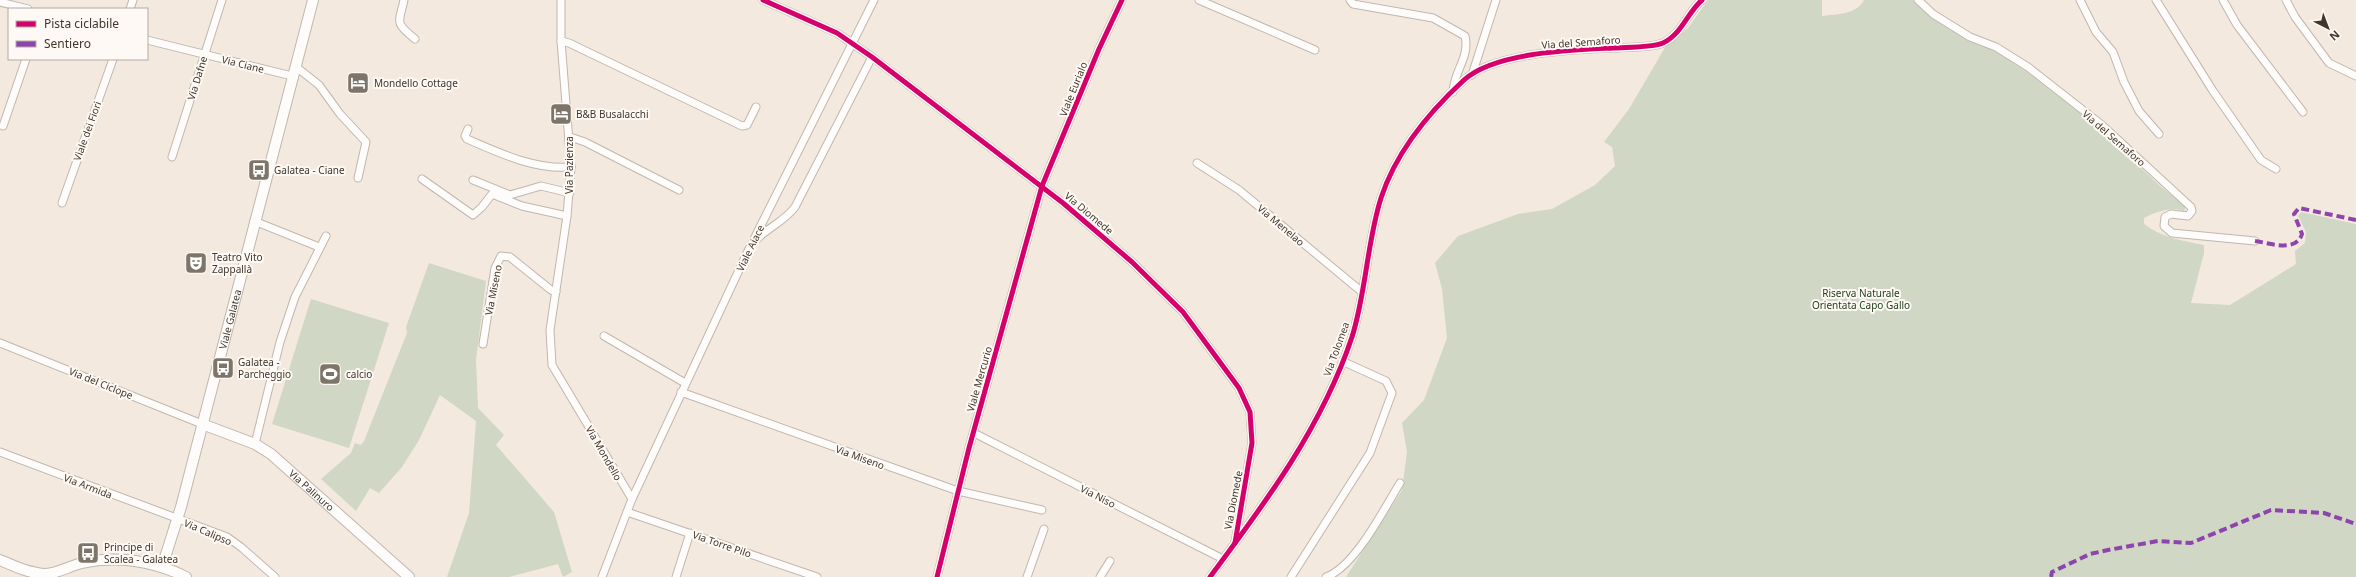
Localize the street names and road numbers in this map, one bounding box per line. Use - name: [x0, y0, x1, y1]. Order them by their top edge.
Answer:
- street label: Via del Semaforo: [1541, 32, 1621, 52]
- street label: Via Ciane: [220, 52, 266, 76]
- street label: Via Dafne: [184, 54, 210, 102]
- street label: Viale Eurialo: [1056, 60, 1090, 118]
- street label: Viale dei Fiori: [70, 99, 104, 163]
- street label: Via del Semaforo: [2079, 107, 2149, 169]
- street label: Via Pazienza: [562, 136, 576, 194]
- street label: Via Diomede: [1062, 189, 1117, 238]
- street label: Via Menelao: [1254, 201, 1308, 249]
- street label: Viale Aiace: [733, 222, 767, 274]
- street label: Via Miseno: [481, 264, 505, 316]
- street label: Viale Galatea: [215, 288, 244, 351]
- street label: Via Tolomea: [1320, 320, 1352, 378]
- street label: Viale Mercurio: [963, 345, 995, 413]
- street label: Via del Ciclope: [67, 364, 135, 402]
- street label: Via Mondello: [583, 423, 625, 483]
- street label: Via Miseno: [834, 442, 886, 472]
- street label: Via Palinuro: [286, 466, 337, 514]
- street label: Via Diomede: [1220, 469, 1246, 531]
- street label: Via Armida: [62, 470, 114, 502]
- street label: Via Niso: [1078, 481, 1118, 511]
- street label: Via Calipso: [182, 516, 234, 548]
- street label: Via Torre Pilo: [691, 527, 753, 561]

